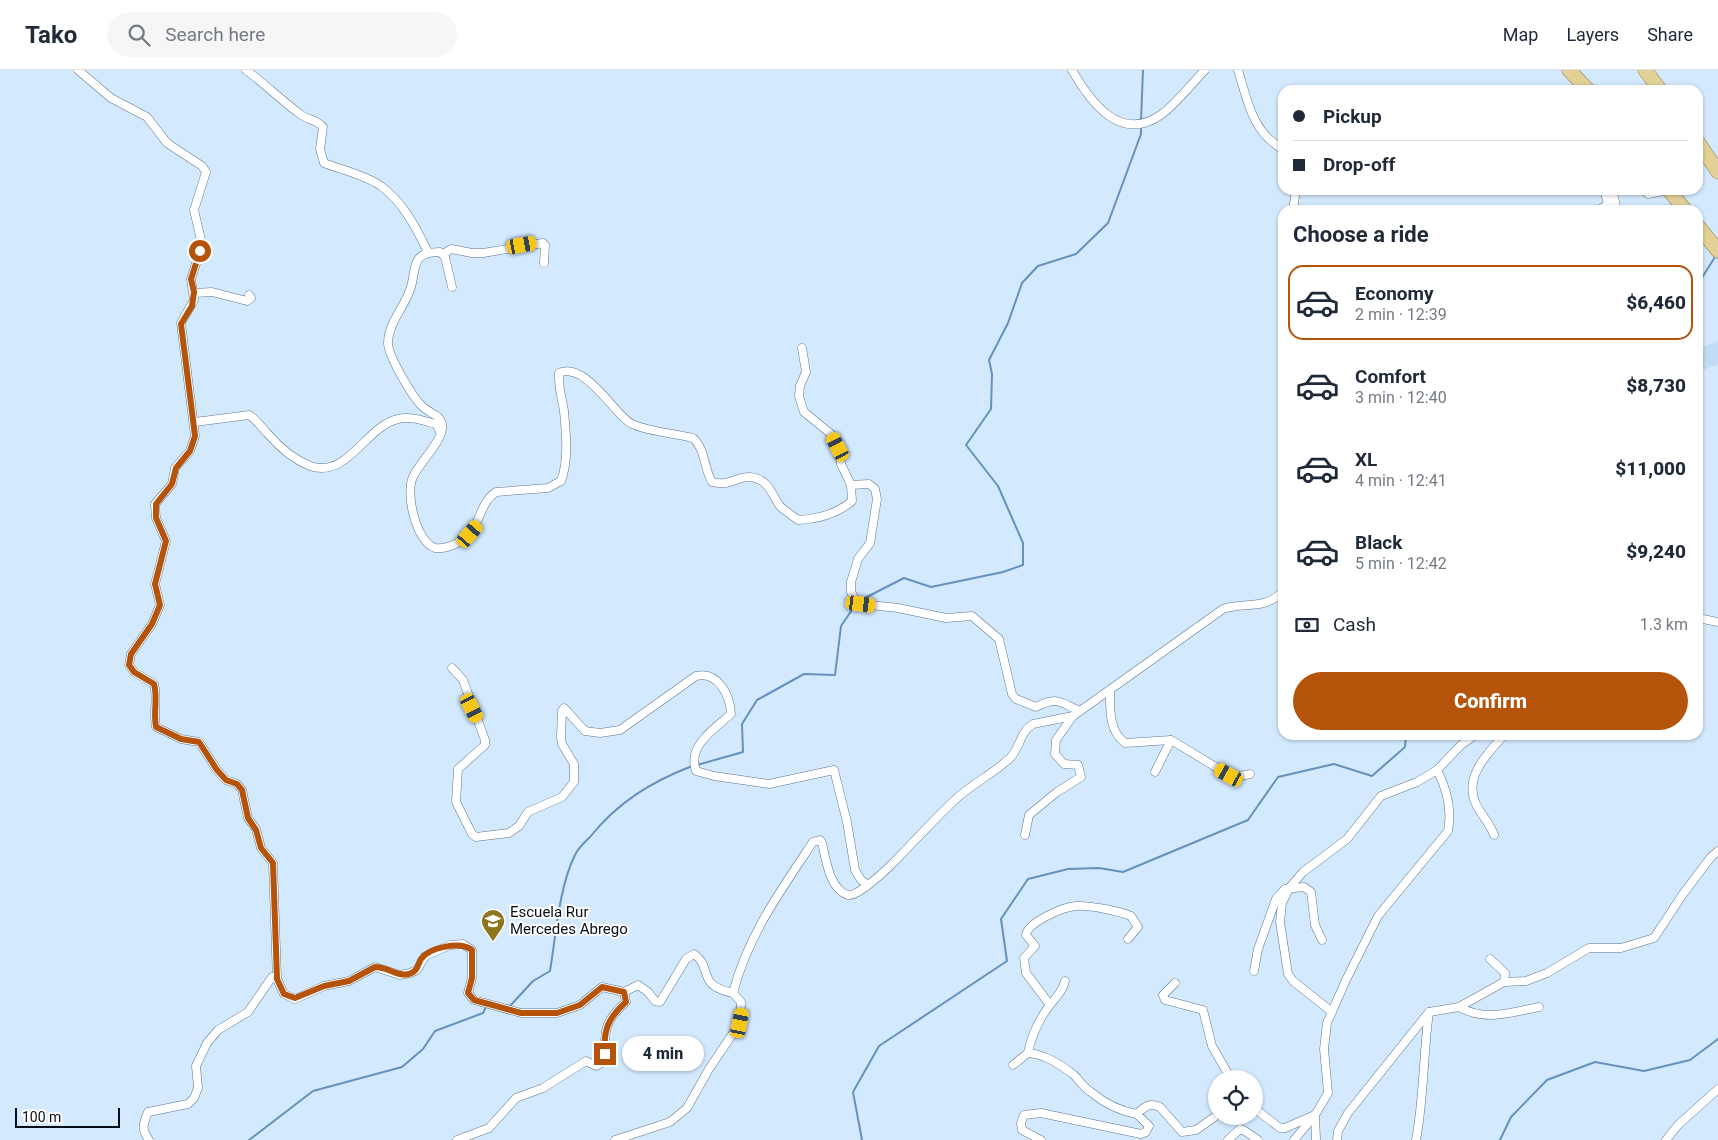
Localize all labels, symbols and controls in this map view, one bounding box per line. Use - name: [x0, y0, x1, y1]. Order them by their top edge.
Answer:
- search box: [107, 12, 457, 57]
- text: Tako: [25, 21, 77, 49]
- icon: search: [125, 21, 153, 49]
- text: Search here: [165, 23, 265, 46]
- text: Map: [1503, 24, 1538, 45]
- text: Layers: [1566, 24, 1619, 45]
- text: Share: [1647, 24, 1693, 45]
- text: Pickup: [1323, 105, 1382, 128]
- text: Drop-off: [1323, 153, 1395, 176]
- text: Choose a ride: [1293, 222, 1429, 247]
- car: [505, 235, 538, 255]
- route start: [189, 240, 211, 262]
- icon: car: [1295, 280, 1340, 325]
- text: Economy: [1355, 282, 1434, 305]
- text: $6,460: [1626, 291, 1686, 314]
- text: 2 min · 12:39: [1355, 305, 1447, 324]
- icon: car: [1295, 363, 1340, 408]
- text: Comfort: [1355, 365, 1426, 388]
- text: $8,730: [1626, 374, 1686, 397]
- text: 3 min · 12:40: [1355, 388, 1447, 407]
- car: [824, 430, 851, 464]
- icon: car: [1295, 446, 1340, 491]
- text: XL: [1355, 448, 1377, 471]
- text: $11,000: [1615, 457, 1686, 480]
- text: 4 min · 12:41: [1355, 471, 1447, 490]
- car: [454, 518, 485, 550]
- icon: car: [1295, 529, 1340, 574]
- text: Black: [1355, 531, 1402, 554]
- text: $9,240: [1626, 540, 1686, 563]
- text: 5 min · 12:42: [1355, 554, 1447, 573]
- car: [845, 595, 876, 613]
- icon: cash: [1293, 611, 1321, 639]
- text: Cash: [1333, 613, 1376, 636]
- text: 1.3 km: [1640, 615, 1688, 634]
- button: Confirm: [1293, 672, 1688, 730]
- car: [458, 691, 485, 725]
- car: [1212, 761, 1245, 789]
- place label: Escuela Rur Mercedes Abrego: [510, 903, 628, 938]
- school or university icon: Escuela Rur Mercedes Abrego: [480, 908, 506, 942]
- car: [729, 1007, 750, 1039]
- callout: 4 min: [622, 1036, 705, 1072]
- route end: [594, 1043, 616, 1065]
- text: 4 min: [643, 1044, 683, 1063]
- map controls: [1208, 1070, 1263, 1125]
- button: locate: [1208, 1070, 1263, 1125]
- scale bar: [15, 1105, 120, 1128]
- text: 100 m: [22, 1109, 61, 1125]

